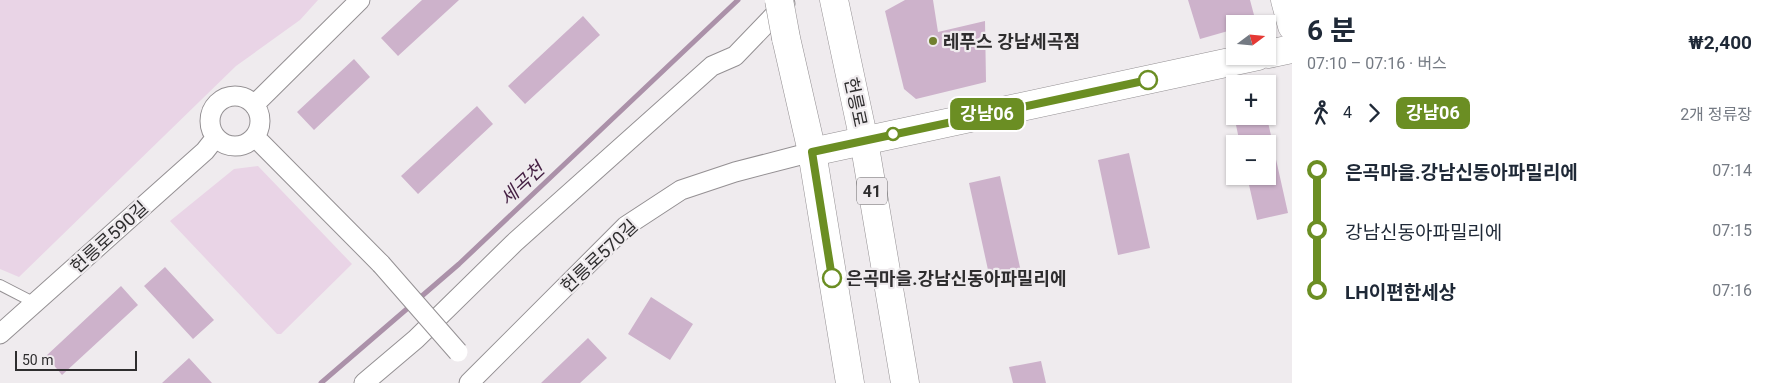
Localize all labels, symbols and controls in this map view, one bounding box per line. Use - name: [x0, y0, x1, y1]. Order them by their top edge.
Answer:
- text: 6 분: [1307, 14, 1356, 47]
- north arrow: [1226, 15, 1276, 65]
- map controls: [1226, 15, 1276, 185]
- place label: 레푸스 강남세곡점: [943, 31, 1080, 52]
- text: ₩2,400: [1688, 31, 1752, 54]
- marker: 레푸스 강남세곡점: [927, 35, 939, 47]
- text: 07:10 – 07:16 · 버스: [1307, 54, 1447, 73]
- unlabelled marker: [1138, 70, 1158, 90]
- button: +: [1226, 75, 1276, 125]
- street label: 헌릉로: [841, 76, 871, 128]
- line badge: 강남06: [952, 98, 1022, 130]
- icon: walk: [1307, 99, 1335, 127]
- icon: forward: [1360, 99, 1388, 127]
- text: 강남06: [1406, 102, 1460, 123]
- text: 강남06: [960, 103, 1014, 124]
- text: 4: [1343, 103, 1352, 122]
- text: 2개 정류장: [1680, 105, 1752, 124]
- unlabelled marker: [886, 127, 900, 141]
- button: −: [1226, 135, 1276, 185]
- water label: 세곡천: [495, 157, 550, 210]
- text: 은곡마을.강남신동아파밀리에: [1345, 161, 1578, 184]
- text: 07:14: [1712, 161, 1752, 180]
- road number: 41: [857, 178, 887, 205]
- street label: 헌릉로590길: [66, 197, 152, 277]
- street label: 헌릉로570길: [557, 215, 641, 297]
- text: 강남신동아파밀리에: [1345, 221, 1502, 244]
- text: 07:15: [1712, 221, 1752, 240]
- marker: 은곡마을.강남신동아파밀리에: [822, 268, 842, 288]
- place label: 은곡마을.강남신동아파밀리에: [846, 268, 1067, 289]
- text: LH이편한세상: [1345, 281, 1456, 304]
- text: 07:16: [1712, 281, 1752, 300]
- scale bar: [15, 348, 138, 371]
- text: 50 m: [22, 352, 54, 368]

